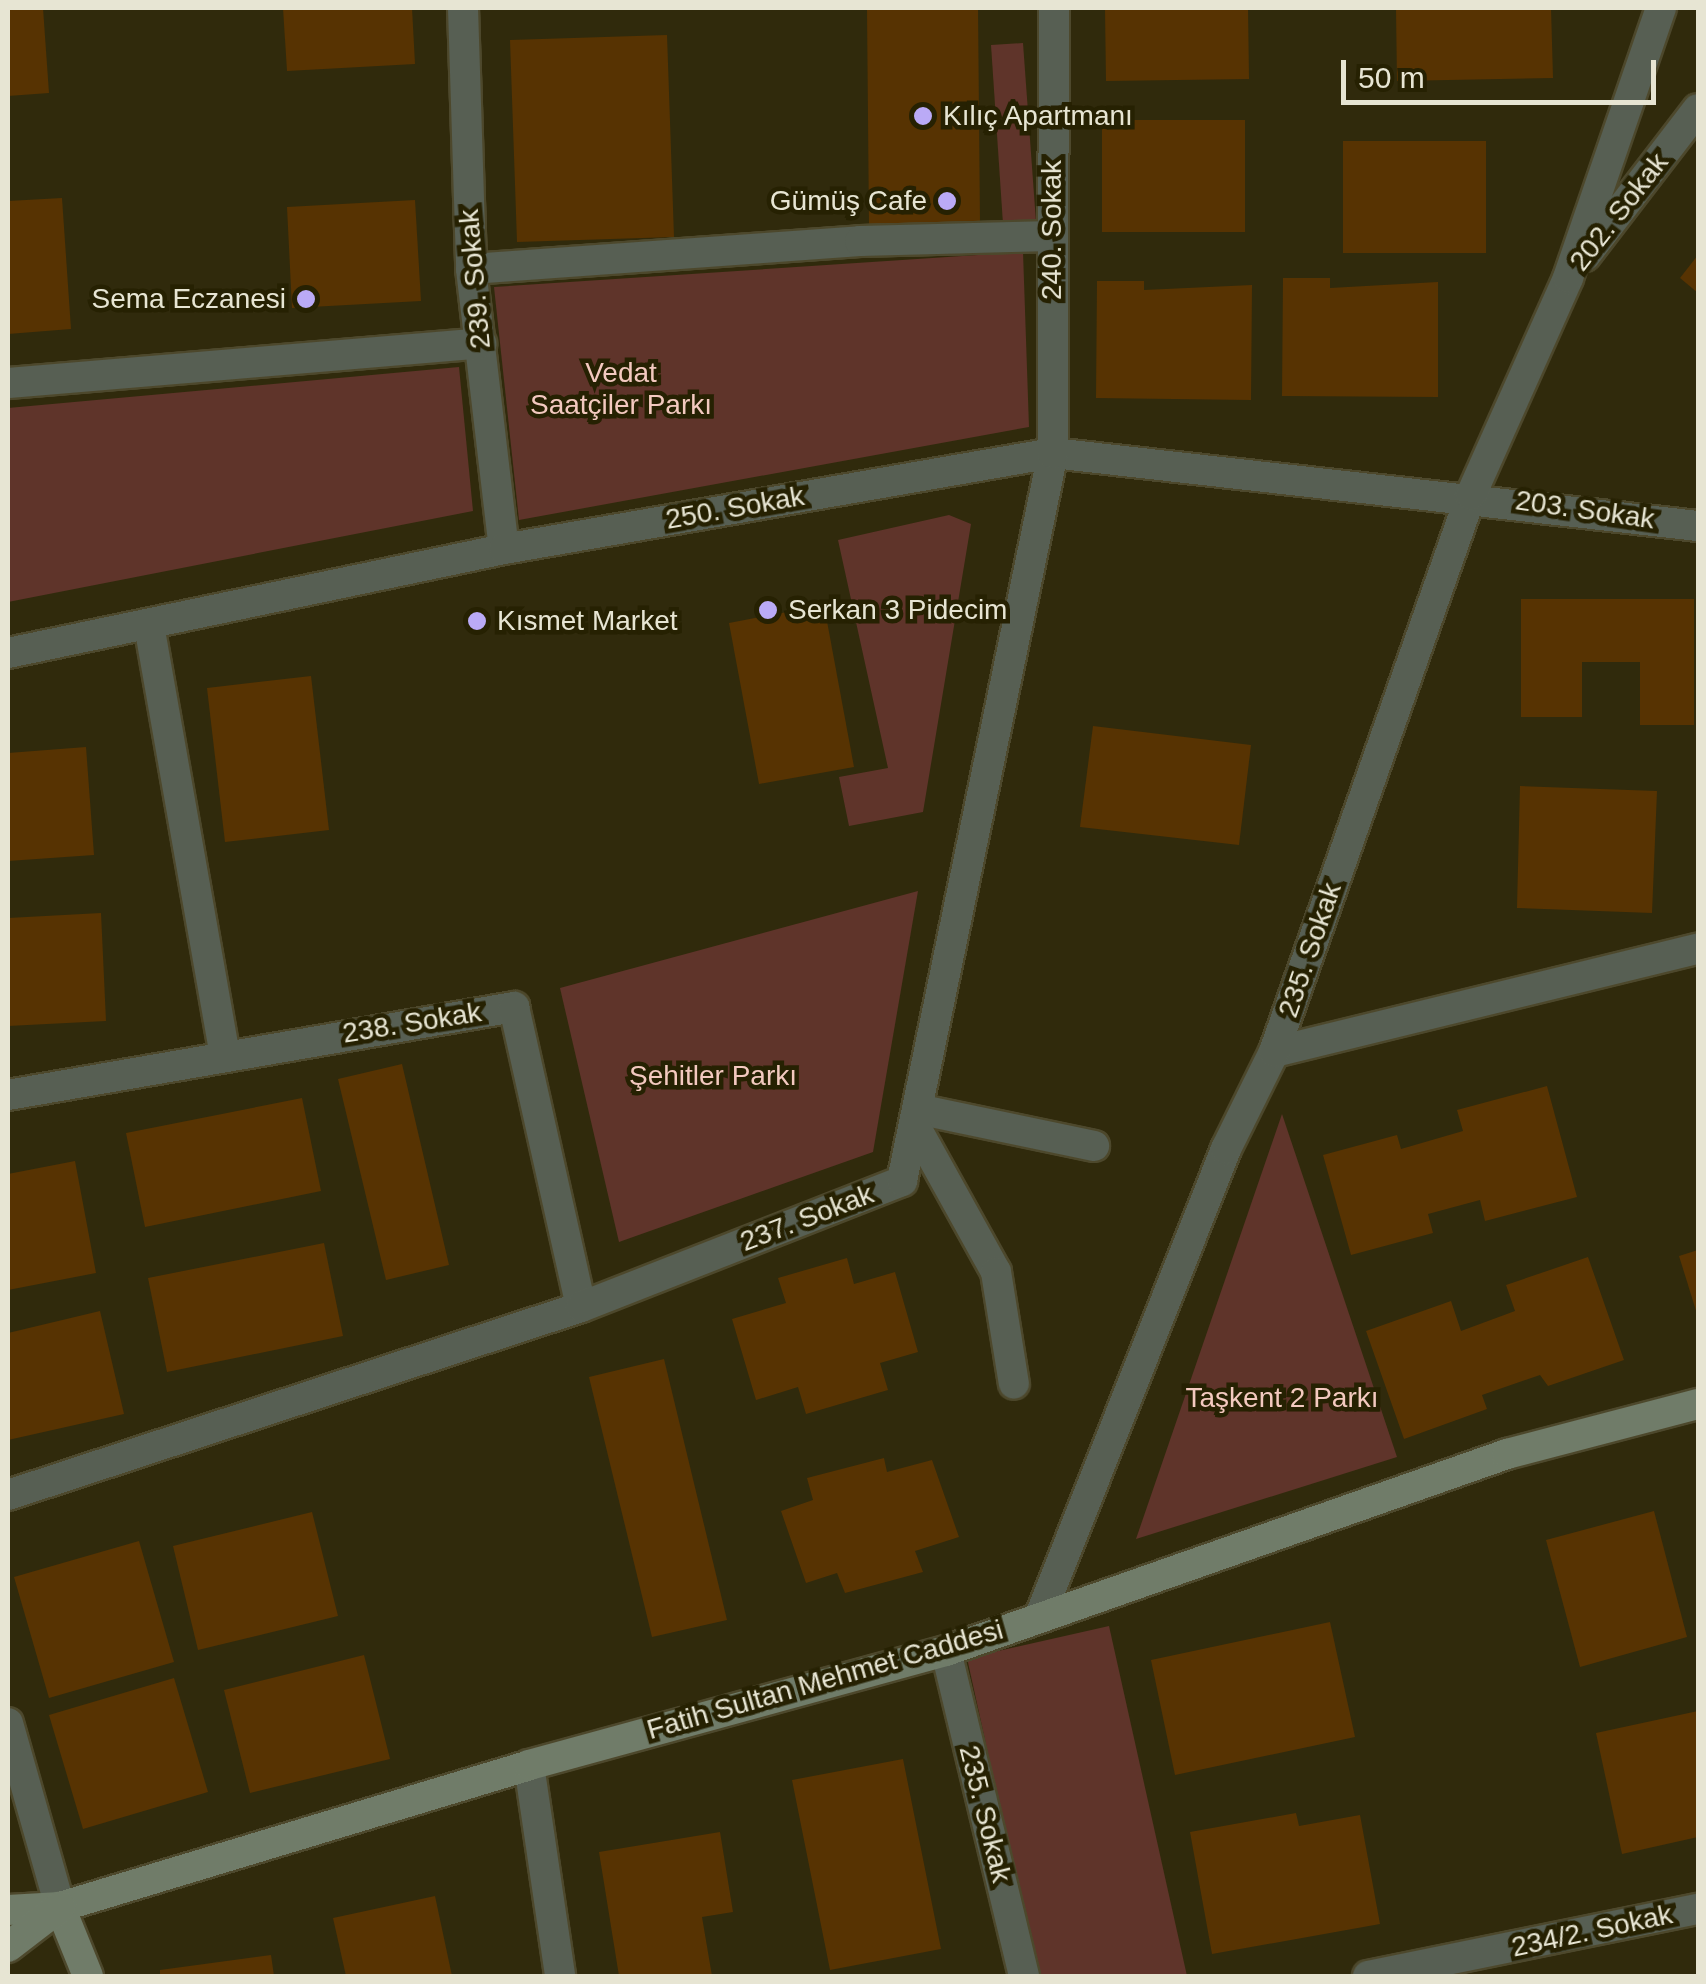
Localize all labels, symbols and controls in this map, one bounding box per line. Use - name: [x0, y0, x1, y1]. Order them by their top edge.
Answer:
- scale bar: [1346, 40, 1661, 102]
- text: 50 m: [1358, 61, 1425, 94]
- place label: Kılıç Apartmanı: [943, 99, 1134, 133]
- marker: Kılıç Apartmanı: [912, 105, 934, 127]
- street label: 202. Sokak: [1563, 146, 1675, 278]
- street label: 240. Sokak: [1035, 160, 1069, 300]
- place label: Gümüş Cafe: [770, 184, 927, 218]
- marker: Gümüş Cafe: [936, 190, 958, 212]
- street label: 239. Sokak: [452, 208, 498, 350]
- place label: Sema Eczanesi: [91, 282, 286, 316]
- marker: Sema Eczanesi: [295, 288, 317, 310]
- park label: Vedat Saatçiler Parkı: [530, 356, 712, 422]
- street label: 250. Sokak: [663, 479, 807, 537]
- street label: 203. Sokak: [1513, 484, 1657, 536]
- place label: Serkan 3 Pidecim: [788, 593, 1007, 627]
- marker: Serkan 3 Pidecim: [757, 599, 779, 621]
- place label: Kısmet Market: [497, 604, 677, 638]
- marker: Kısmet Market: [466, 610, 488, 632]
- street label: 235. Sokak: [1271, 878, 1349, 1022]
- street label: 238. Sokak: [340, 995, 484, 1051]
- park label: Şehitler Parkı: [629, 1059, 797, 1093]
- street label: 237. Sokak: [736, 1177, 878, 1259]
- park label: Taşkent 2 Parkı: [1186, 1381, 1378, 1415]
- street label: Fatih Sultan Mehmet Caddesi: [643, 1613, 1007, 1747]
- street label: 235. Sokak: [952, 1742, 1018, 1886]
- street label: 234/2. Sokak: [1509, 1898, 1675, 1964]

